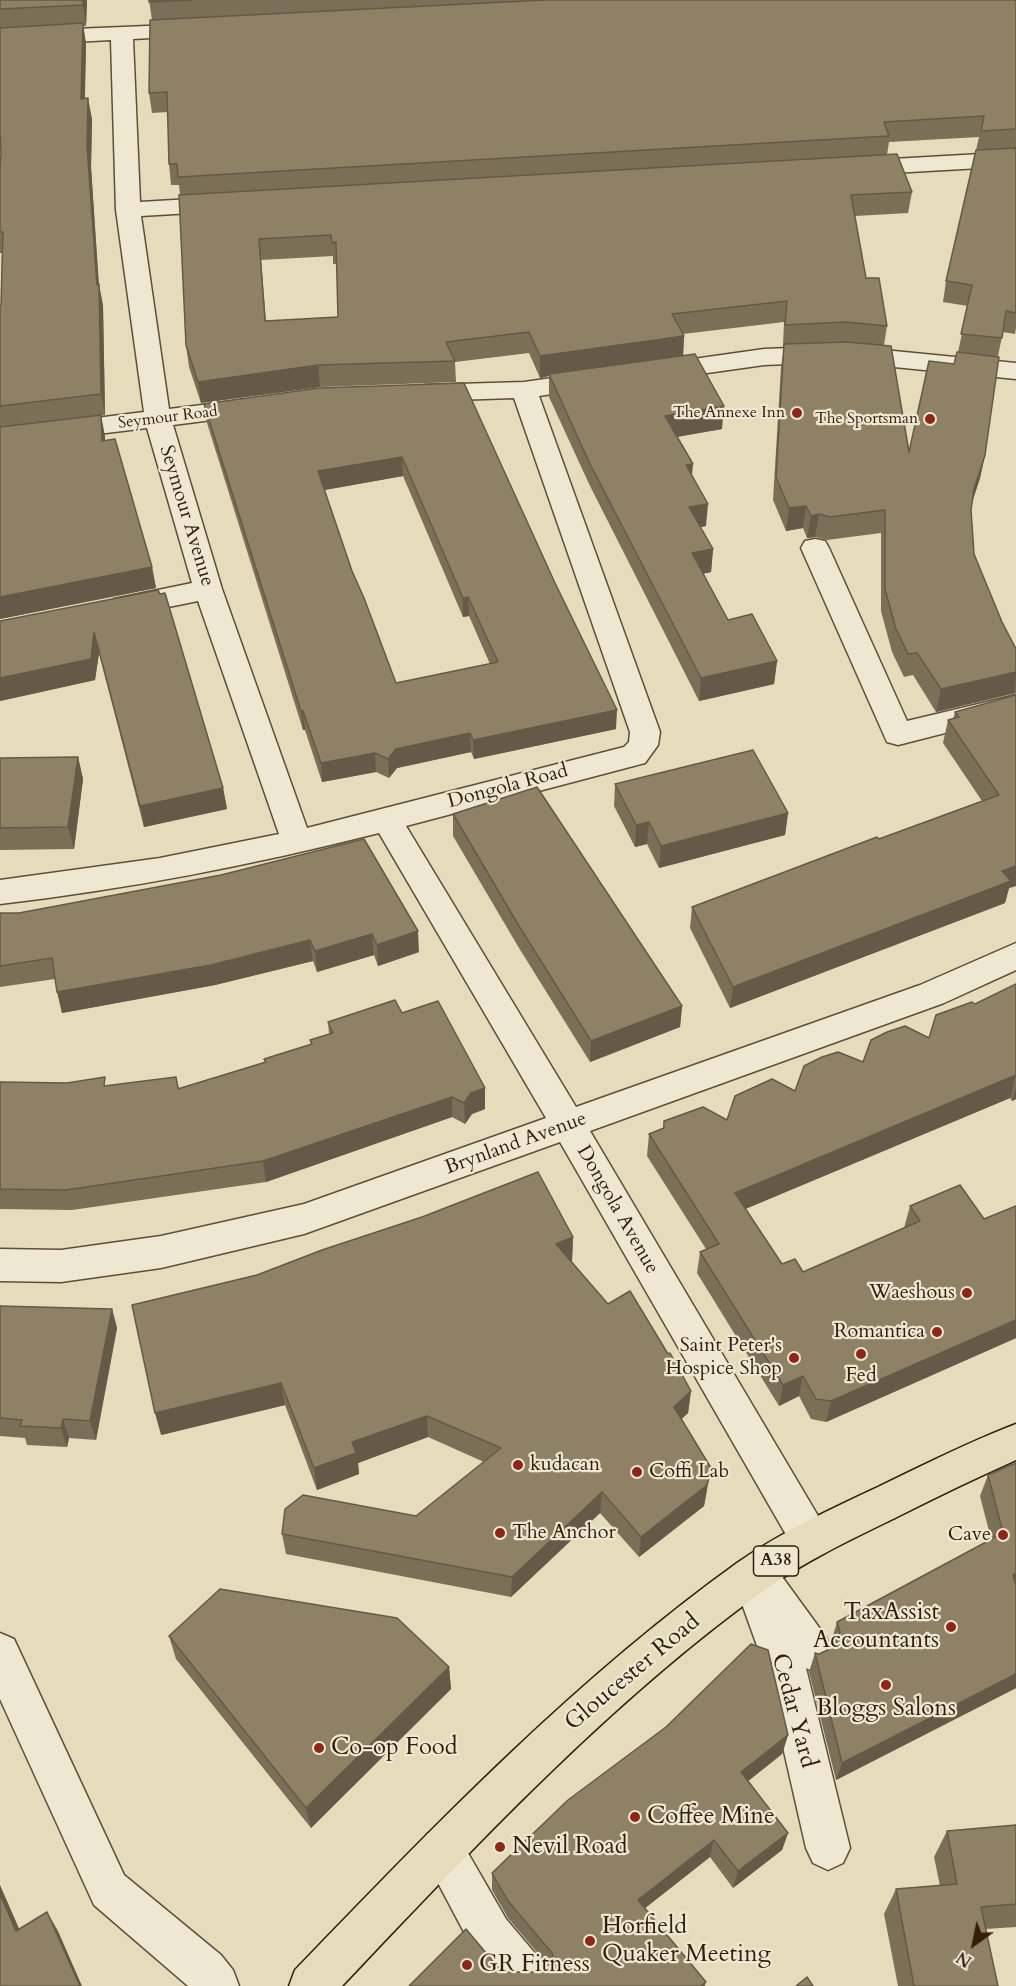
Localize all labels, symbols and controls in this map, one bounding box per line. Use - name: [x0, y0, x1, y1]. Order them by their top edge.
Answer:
- street label: Seymour Road: [117, 402, 219, 434]
- place label: The Annexe Inn: [673, 403, 785, 423]
- marker: The Annexe Inn: [790, 406, 804, 420]
- place label: The Sportsman: [815, 409, 918, 429]
- marker: The Sportsman: [923, 412, 937, 426]
- street label: Seymour Avenue: [153, 443, 219, 589]
- street label: Dongola Road: [445, 759, 571, 815]
- street label: Brynland Avenue: [442, 1107, 590, 1181]
- street label: Dongola Avenue: [571, 1141, 663, 1279]
- place label: Waeshous: [869, 1281, 955, 1305]
- marker: Waeshous: [960, 1286, 974, 1300]
- place label: Romantica: [834, 1320, 925, 1344]
- marker: Romantica: [930, 1325, 944, 1339]
- place label: Saint Peter's Hospice Shop: [665, 1334, 782, 1381]
- marker: Fed: [854, 1347, 868, 1361]
- marker: Saint Peter's Hospice Shop: [787, 1351, 801, 1365]
- place label: Fed: [845, 1364, 877, 1388]
- place label: kudacan: [530, 1453, 600, 1477]
- marker: kudacan: [511, 1458, 525, 1472]
- place label: Coffi Lab: [649, 1460, 729, 1484]
- marker: Coffi Lab: [630, 1465, 644, 1479]
- place label: The Anchor: [512, 1521, 616, 1545]
- place label: Cave: [948, 1523, 991, 1547]
- marker: The Anchor: [493, 1526, 507, 1540]
- marker: Cave: [996, 1528, 1010, 1542]
- road number: A38: [754, 1546, 798, 1576]
- place label: TaxAssist Accountants: [813, 1599, 939, 1655]
- street label: Gloucester Road: [560, 1608, 706, 1738]
- marker: TaxAssist Accountants: [944, 1620, 958, 1634]
- street label: Cedar Yard: [764, 1651, 822, 1771]
- marker: Bloggs Salons: [879, 1678, 893, 1692]
- place label: Bloggs Salons: [816, 1695, 956, 1723]
- place label: Co-op Food: [331, 1734, 458, 1762]
- marker: Co-op Food: [312, 1741, 326, 1755]
- place label: Coffee Mine: [647, 1803, 775, 1831]
- marker: Coffee Mine: [628, 1810, 642, 1824]
- place label: Nevil Road: [512, 1833, 628, 1861]
- marker: Nevil Road: [493, 1840, 507, 1854]
- place label: Horfield Quaker Meeting: [602, 1913, 771, 1969]
- north arrow: [944, 1914, 1004, 1974]
- marker: Horfield Quaker Meeting: [583, 1934, 597, 1948]
- text: N: [952, 1946, 976, 1972]
- place label: GR Fitness: [479, 1951, 590, 1979]
- marker: GR Fitness: [460, 1958, 474, 1972]

